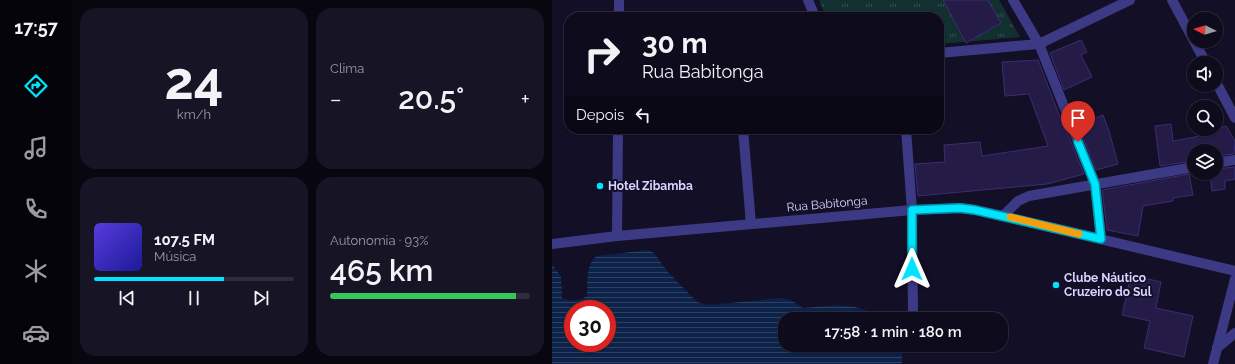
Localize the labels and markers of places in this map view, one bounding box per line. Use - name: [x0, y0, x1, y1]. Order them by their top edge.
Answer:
- pin: [1061, 101, 1095, 142]
- place label: Hotel Zibamba: [608, 179, 693, 193]
- marker: Hotel Zibamba: [595, 181, 605, 191]
- place label: Clube Náutico Cruzeiro do Sul: [1064, 271, 1152, 299]
- marker: Clube Náutico Cruzeiro do Sul: [1051, 280, 1061, 290]

